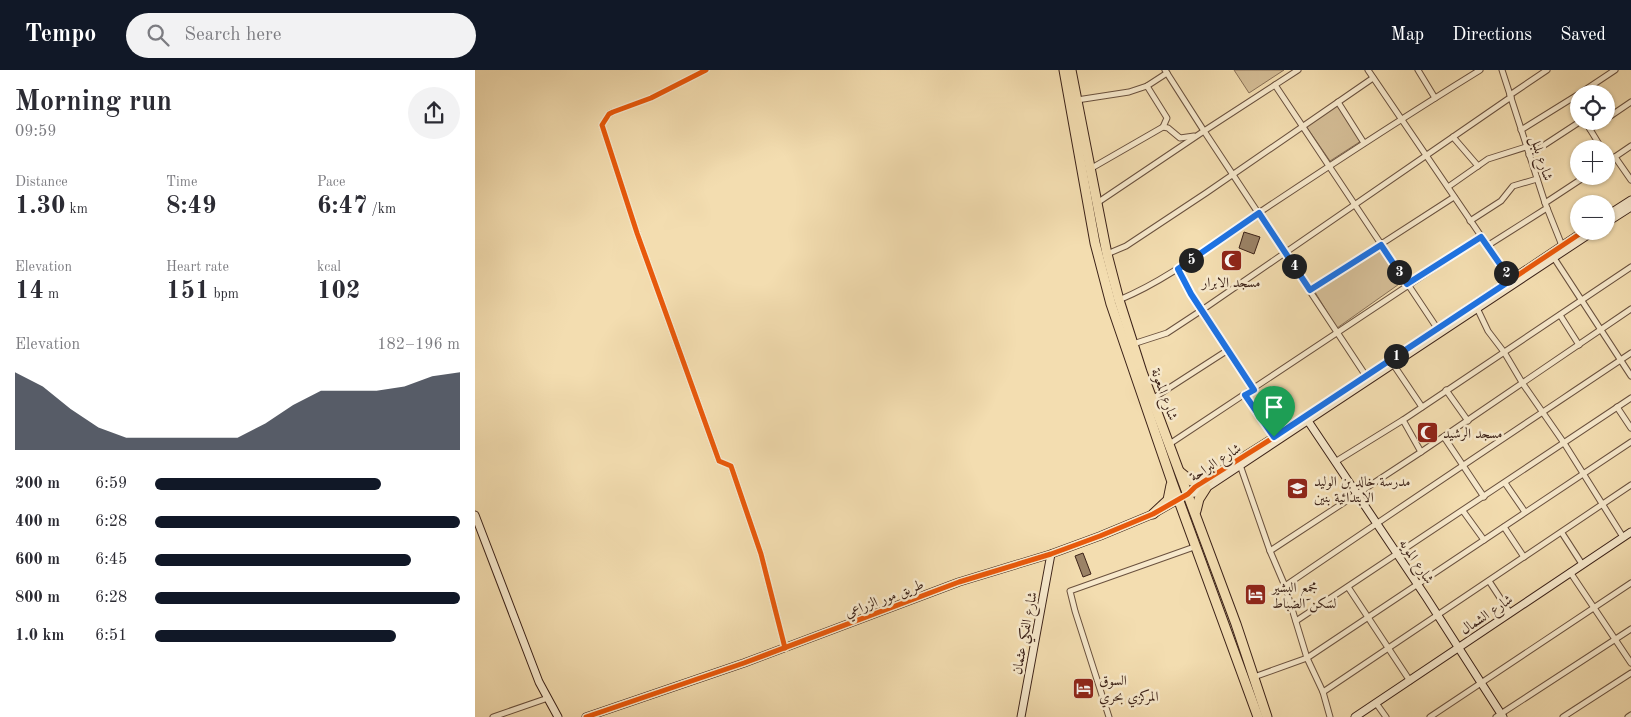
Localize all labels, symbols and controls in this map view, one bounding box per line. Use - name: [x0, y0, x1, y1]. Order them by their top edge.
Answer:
- search box: [126, 13, 476, 58]
- icon: search: [144, 21, 172, 49]
- text: Tempo: [25, 23, 96, 47]
- text: Search here: [184, 26, 282, 45]
- text: Map: [1391, 26, 1424, 44]
- text: Directions: [1452, 26, 1532, 44]
- text: Saved: [1560, 26, 1606, 44]
- map controls: [1570, 85, 1615, 240]
- button: locate: [1570, 85, 1615, 130]
- button: share: [408, 87, 460, 139]
- text: Morning run: [15, 89, 172, 117]
- text: 09:59: [15, 124, 57, 140]
- street label: شارع بلبل: [1523, 134, 1555, 184]
- button: +: [1570, 140, 1615, 185]
- text: Distance: [15, 175, 68, 189]
- text: Time: [166, 175, 197, 189]
- text: Pace: [317, 175, 345, 189]
- text: 1.30: [15, 194, 66, 219]
- text: 8:49: [166, 194, 217, 219]
- text: 6:47: [317, 194, 368, 219]
- button: −: [1570, 195, 1615, 240]
- text: km: [66, 202, 88, 216]
- text: /km: [368, 202, 396, 216]
- pin: 5: [1179, 248, 1203, 272]
- mosque icon: مسجد الابرار: [1219, 248, 1243, 272]
- text: 5: [1187, 253, 1196, 267]
- pin: 4: [1281, 254, 1307, 278]
- text: 4: [1290, 259, 1299, 273]
- text: Elevation: [15, 260, 72, 274]
- text: Heart rate: [166, 260, 229, 274]
- text: kcal: [317, 260, 341, 274]
- pin: 3: [1387, 260, 1411, 284]
- pin: 2: [1493, 260, 1519, 286]
- text: 3: [1395, 265, 1404, 279]
- text: 2: [1502, 266, 1511, 280]
- place label: مسجد الابرار: [1200, 276, 1260, 291]
- text: 14: [15, 279, 44, 304]
- text: 151: [166, 279, 210, 304]
- text: 102: [317, 279, 361, 304]
- text: m: [44, 287, 59, 301]
- text: bpm: [210, 287, 239, 301]
- text: Elevation: [15, 337, 80, 353]
- text: 182–196 m: [377, 337, 460, 353]
- pin: 1: [1383, 344, 1409, 368]
- text: 1: [1392, 349, 1401, 363]
- street label: شارع المعونة: [1144, 367, 1180, 424]
- pin: [1253, 386, 1295, 437]
- icon: arrive: [1260, 393, 1288, 421]
- mosque icon: مسجد الرشيد: [1415, 421, 1439, 445]
- place label: مسجد الرشيد: [1443, 426, 1503, 442]
- street label: شارع البراحة: [1187, 441, 1246, 488]
- place label: مدرسة خالد بن الوليد الابتدائية بنين: [1314, 475, 1410, 506]
- text: 200 m: [15, 476, 60, 492]
- text: 6:59: [95, 476, 127, 492]
- school or university icon: مدرسة خالد بن الوليد الابتدائية بنين: [1286, 477, 1310, 501]
- text: 400 m: [15, 514, 60, 530]
- text: 6:28: [95, 514, 127, 530]
- street label: شارع المويه: [1393, 537, 1436, 589]
- text: 600 m: [15, 552, 60, 568]
- text: 6:45: [95, 552, 127, 568]
- street label: طريق مور الزراعي: [843, 577, 927, 624]
- place label: مجمع البشير لسكن الضباط: [1270, 581, 1336, 613]
- hotel icon: مجمع البشير لسكن الضباط: [1244, 583, 1268, 607]
- text: 800 m: [15, 590, 60, 606]
- text: 6:28: [95, 590, 127, 606]
- street label: شارع الفكي عثمان: [1009, 590, 1046, 677]
- street label: شارع الشمال: [1458, 592, 1518, 641]
- text: 1.0 km: [15, 628, 64, 644]
- text: 6:51: [95, 628, 127, 644]
- place label: السوق المركزي بحري: [1099, 674, 1159, 708]
- hotel icon: السوق المركزي بحري: [1071, 676, 1095, 700]

